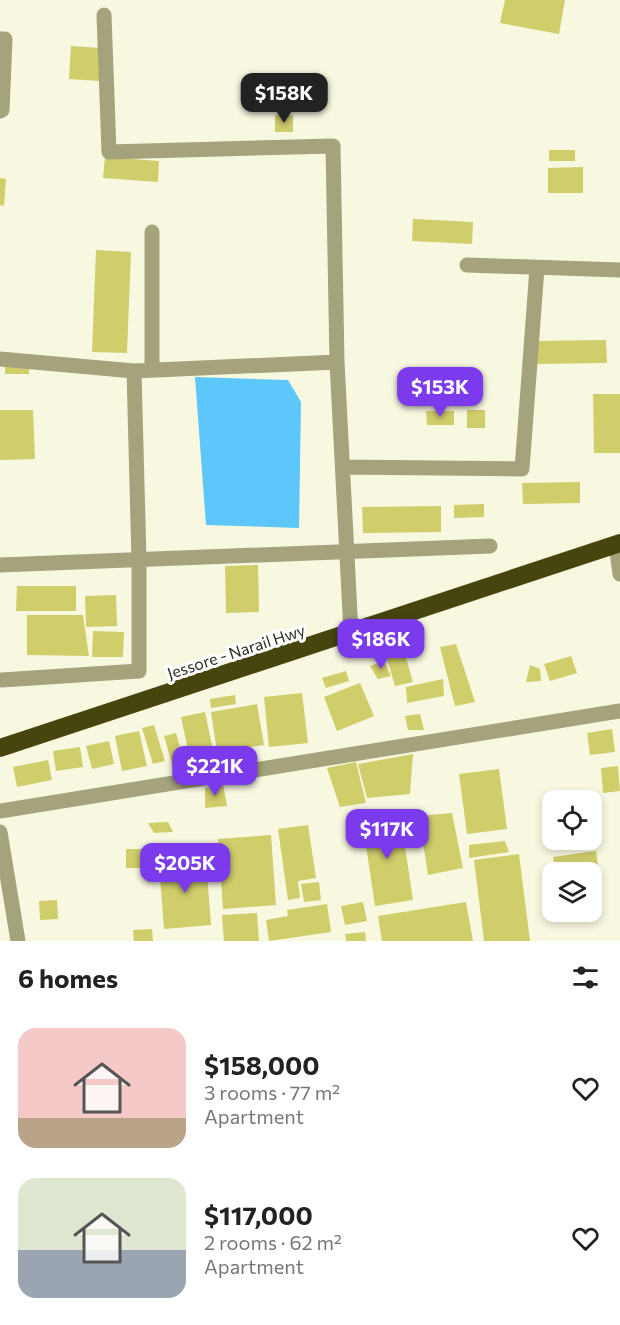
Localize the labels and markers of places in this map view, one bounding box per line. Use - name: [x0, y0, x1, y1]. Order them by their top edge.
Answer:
- pin: $158K: [242, 73, 326, 124]
- pin: $153K: [398, 367, 482, 418]
- pin: $186K: [339, 619, 423, 670]
- pin: $221K: [173, 746, 257, 797]
- pin: $117K: [345, 809, 429, 860]
- pin: $205K: [143, 843, 227, 894]

